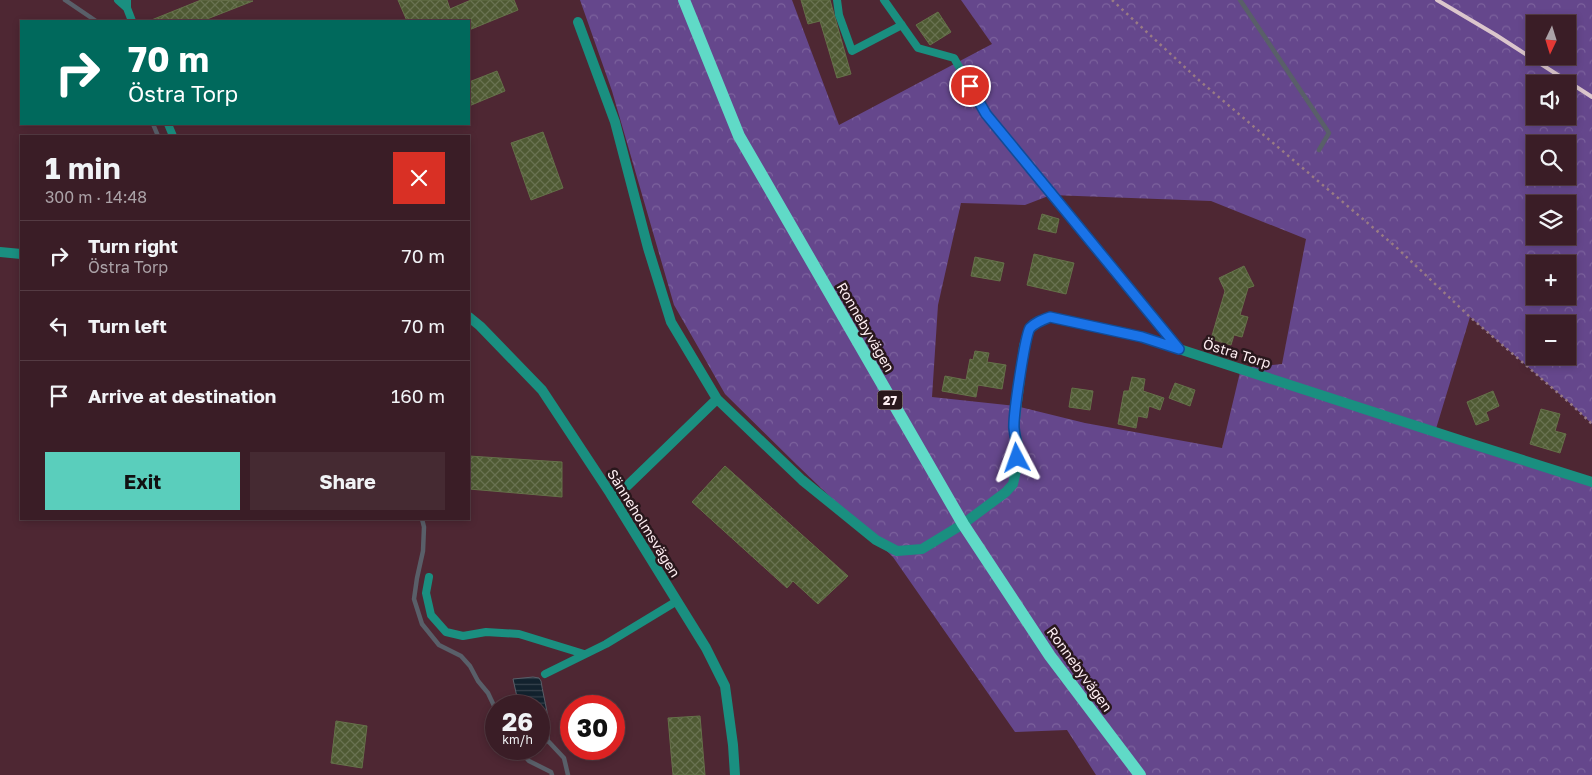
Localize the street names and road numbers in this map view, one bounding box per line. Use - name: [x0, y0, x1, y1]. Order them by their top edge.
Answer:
- street label: Ronnebyvägen: [834, 279, 898, 375]
- street label: Östra Torp: [1201, 335, 1273, 371]
- road number: 27: [878, 390, 902, 410]
- street label: Sänneholmsvägen: [604, 466, 684, 580]
- street label: Ronnebyvägen: [1044, 623, 1116, 715]

